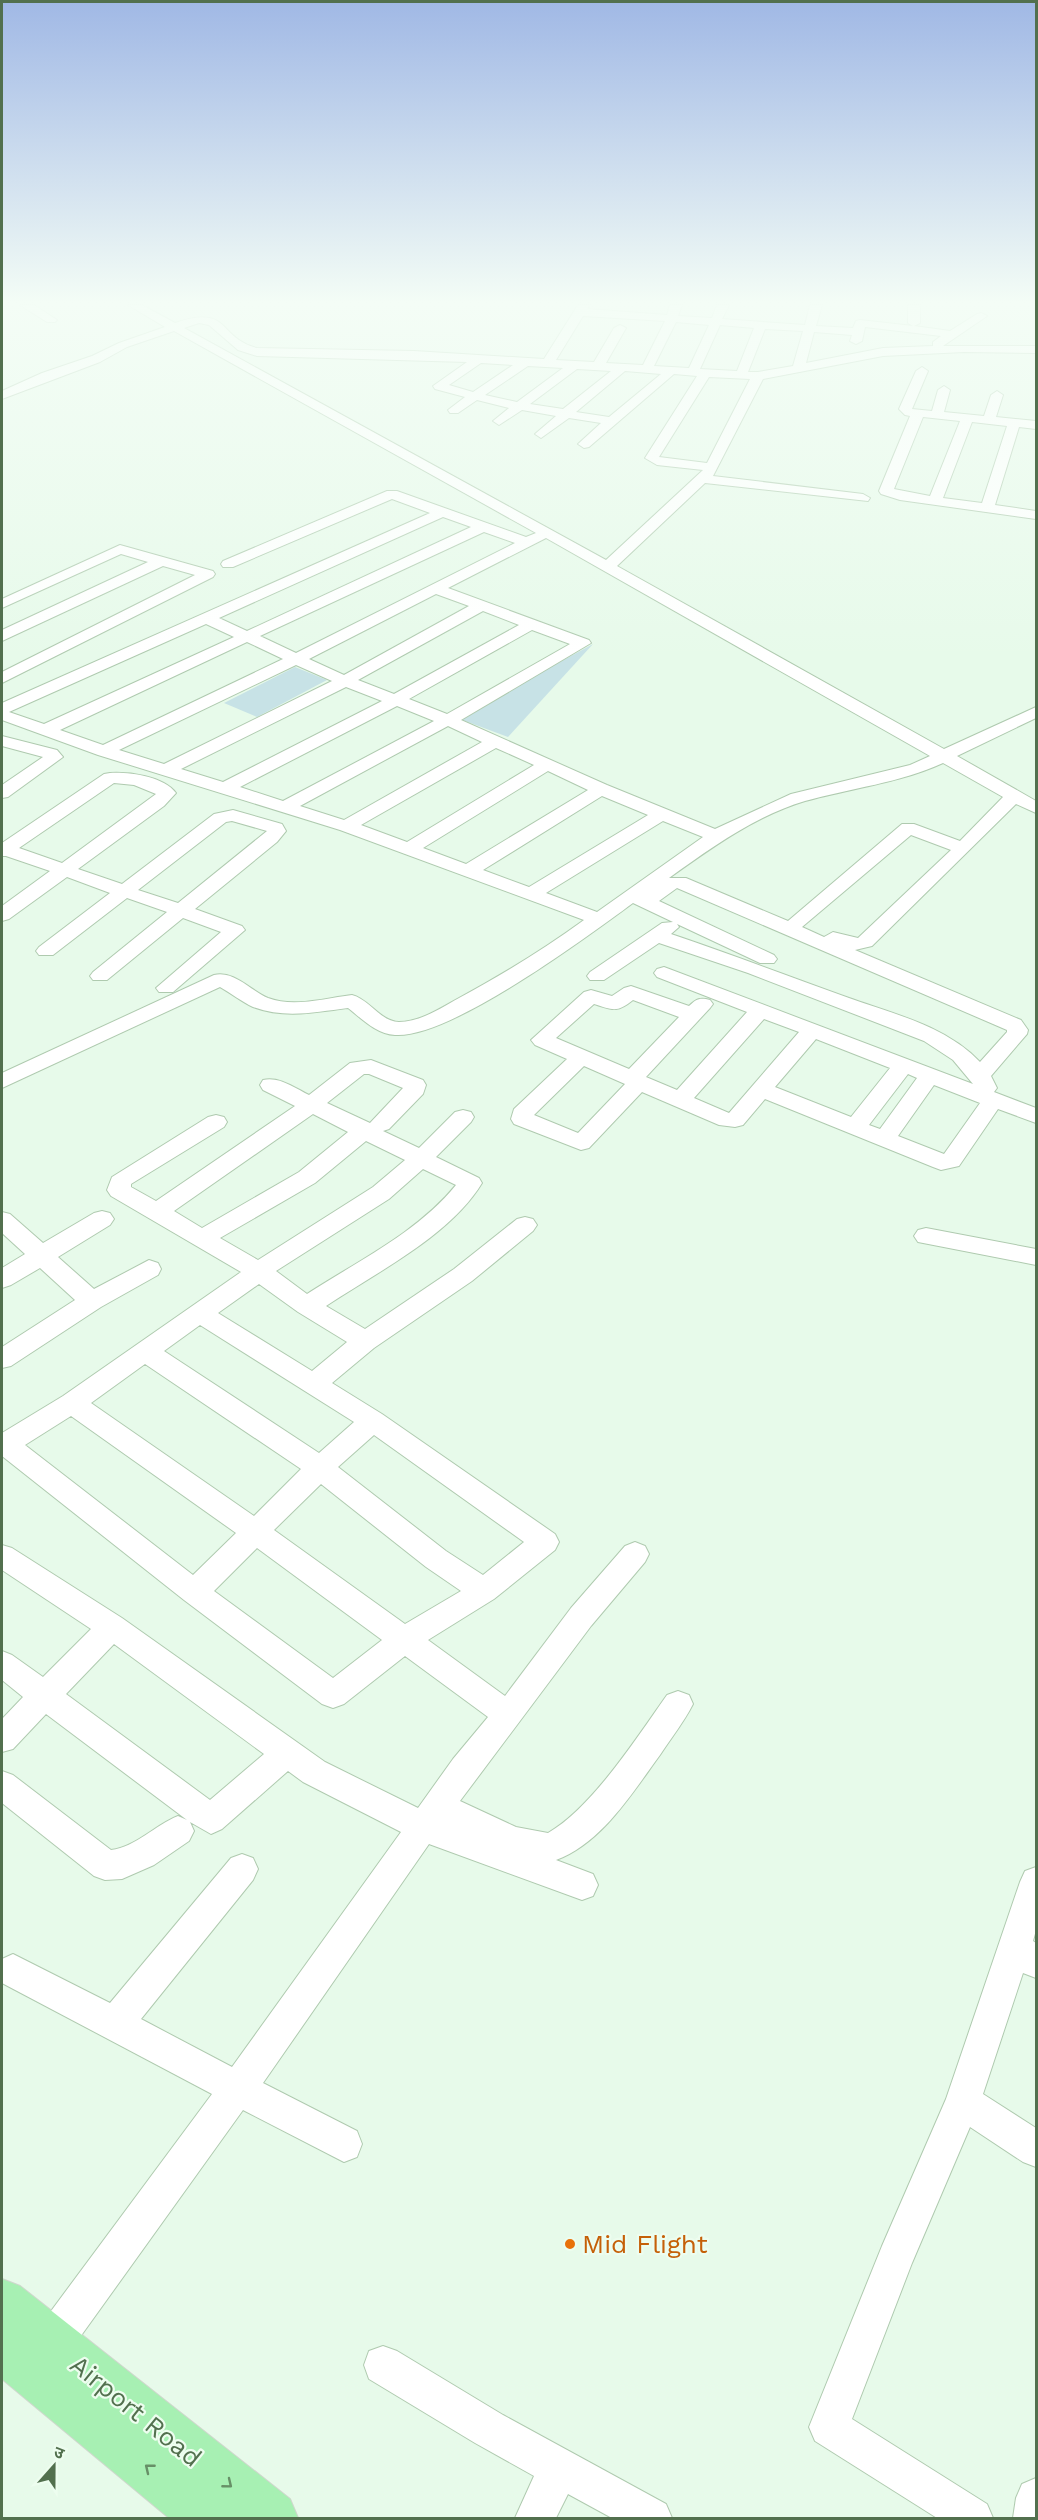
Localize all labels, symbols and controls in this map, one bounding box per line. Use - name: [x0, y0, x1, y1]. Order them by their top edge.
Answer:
- place label: Mid Flight: [582, 2229, 708, 2259]
- marker: Mid Flight: [563, 2237, 577, 2251]
- street label: Airport Road: [65, 2349, 207, 2473]
- north arrow: [24, 2436, 84, 2496]
- text: उ: [51, 2442, 68, 2463]
- one-way arrow: [144, 2464, 155, 2475]
- one-way arrow: [221, 2477, 232, 2488]

